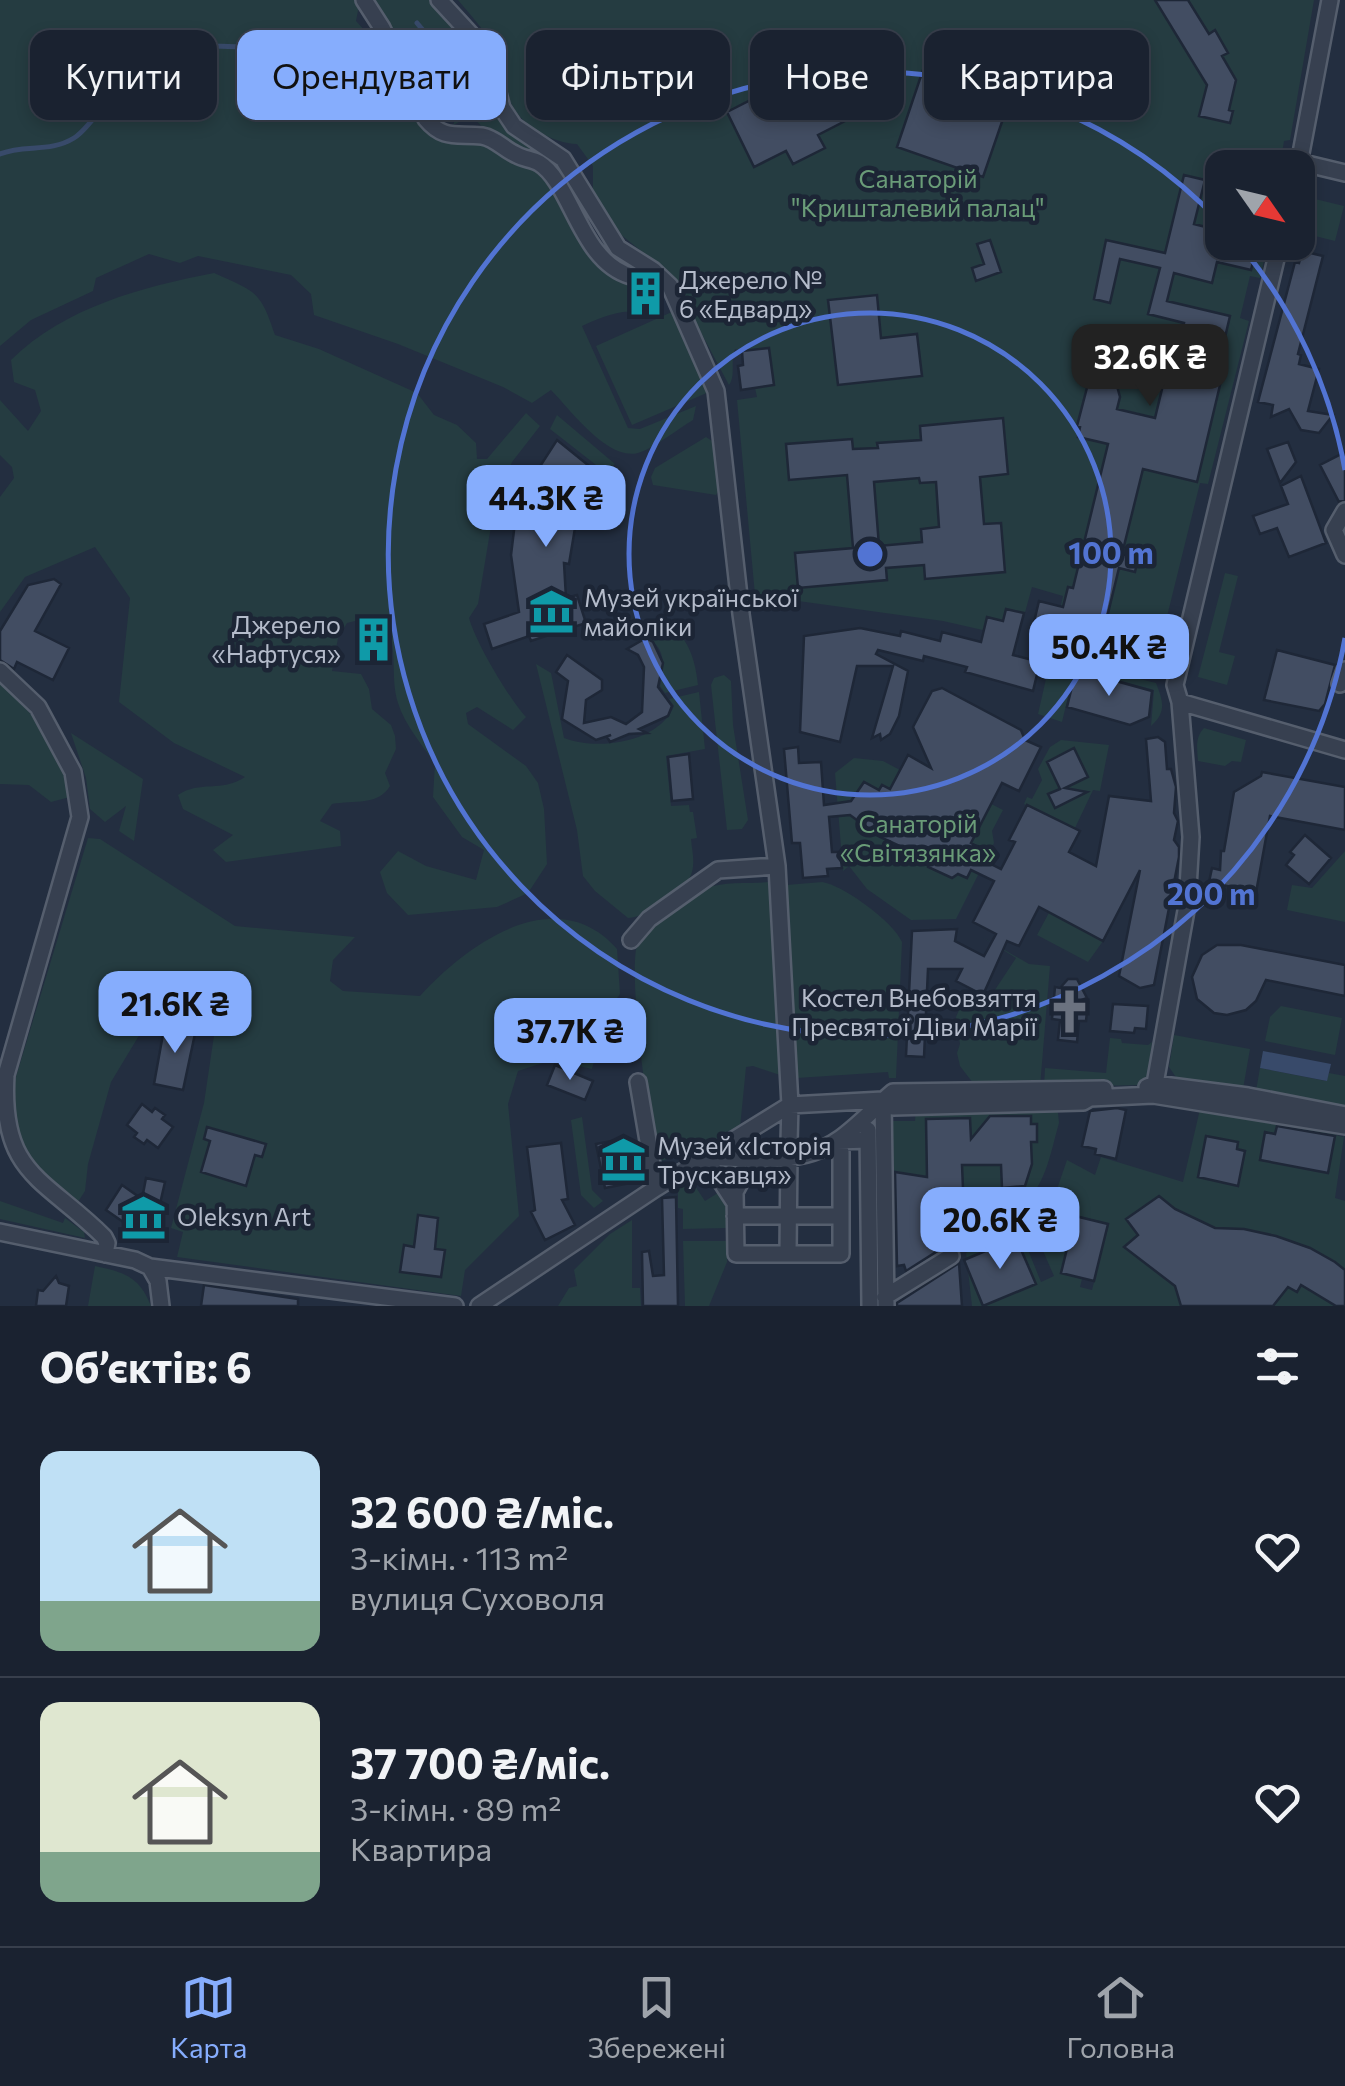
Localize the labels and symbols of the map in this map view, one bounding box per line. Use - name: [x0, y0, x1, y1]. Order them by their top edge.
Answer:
- north arrow: [1205, 150, 1315, 260]
- park label: Санаторій "Кришталевий палац": [791, 163, 1045, 222]
- place label: Джерело № 6 «Едвард»: [679, 264, 822, 323]
- building icon: Джерело № 6 «Едвард»: [622, 270, 670, 318]
- pin: 32.6K ₴: [1058, 324, 1242, 409]
- pin: 44.3K ₴: [454, 465, 638, 550]
- text: 100 m: [1068, 533, 1154, 570]
- centre of rings: [852, 536, 888, 572]
- place label: Музей української майоліки: [584, 582, 799, 641]
- museum icon: Музей української майоліки: [527, 588, 575, 636]
- place label: Джерело «Нафтуся»: [212, 609, 341, 668]
- pin: 50.4K ₴: [1017, 614, 1201, 699]
- building icon: Джерело «Нафтуся»: [350, 615, 398, 663]
- park label: Санаторій «Світязянка»: [840, 808, 996, 867]
- text: 200 m: [1167, 874, 1255, 911]
- pin: 21.6K ₴: [83, 971, 267, 1056]
- place label: Костел Внебовзяття Пресвятої Діви Марії: [791, 982, 1038, 1041]
- church icon: Костел Внебовзяття Пресвятої Діви Марії: [1046, 988, 1094, 1036]
- pin: 37.7K ₴: [478, 998, 662, 1083]
- place label: Музей «Історія Трускавця»: [657, 1130, 832, 1189]
- museum icon: Музей «Історія Трускавця»: [600, 1136, 648, 1184]
- pin: 20.6K ₴: [908, 1187, 1092, 1272]
- museum icon: Oleksyn Art: [120, 1193, 168, 1241]
- place label: Oleksyn Art: [177, 1201, 311, 1231]

